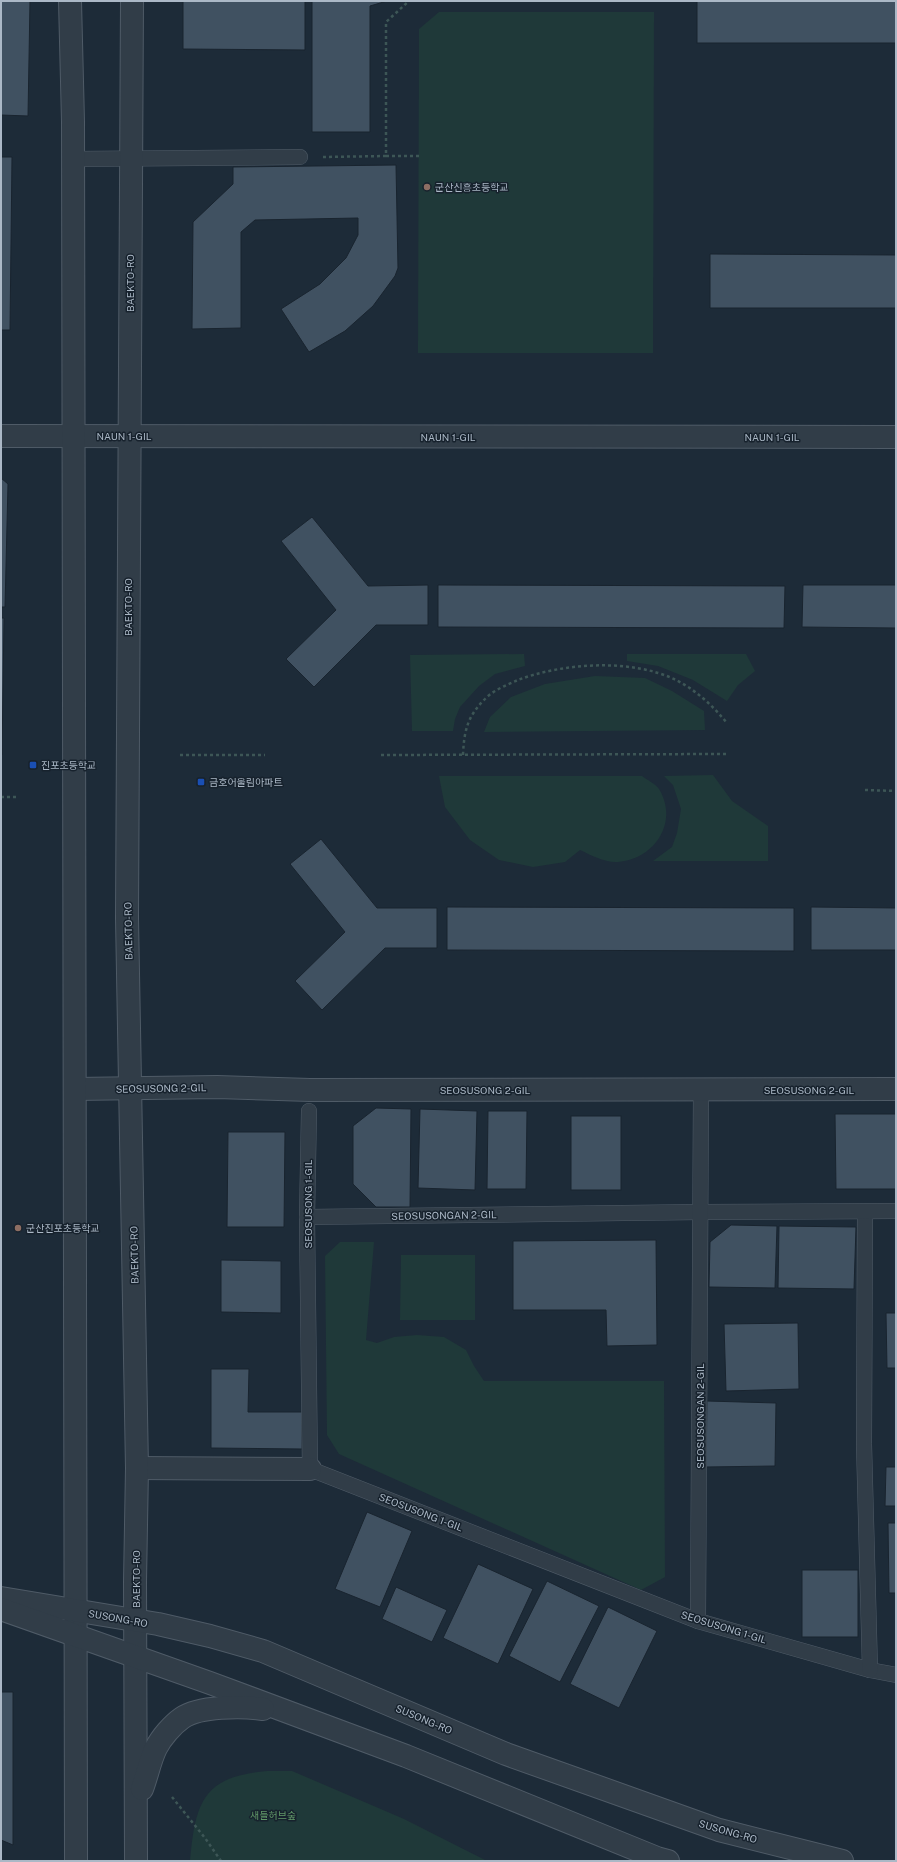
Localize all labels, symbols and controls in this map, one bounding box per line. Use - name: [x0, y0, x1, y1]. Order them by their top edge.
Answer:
- place label: 군산신흥초등학교: [435, 181, 509, 193]
- marker: 군산신흥초등학교: [422, 182, 432, 192]
- street label: BAEKTO-RO: [124, 254, 136, 312]
- street label: NAUN 1-GIL: [96, 430, 152, 442]
- street label: NAUN 1-GIL: [420, 431, 476, 443]
- street label: NAUN 1-GIL: [744, 431, 800, 443]
- street label: BAEKTO-RO: [122, 578, 134, 636]
- place label: 진포초등학교: [41, 759, 96, 771]
- marker: 진포초등학교: [28, 760, 38, 770]
- place label: 금호어울림아파트: [209, 776, 283, 788]
- marker: 금호어울림아파트: [196, 777, 206, 787]
- street label: BAEKTO-RO: [121, 902, 135, 960]
- street label: SEOSUSONG 2-GIL: [116, 1081, 207, 1095]
- street label: SEOSUSONG 2-GIL: [440, 1084, 531, 1096]
- street label: SEOSUSONG 2-GIL: [764, 1084, 855, 1096]
- street label: SEOSUSONG 1-GIL: [302, 1159, 314, 1248]
- street label: SEOSUSONGAN 2-GIL: [391, 1208, 497, 1222]
- place label: 군산진포초등학교: [26, 1222, 100, 1234]
- marker: 군산진포초등학교: [13, 1223, 23, 1233]
- street label: BAEKTO-RO: [127, 1226, 141, 1284]
- street label: SEOSUSONGAN 2-GIL: [694, 1363, 706, 1469]
- street label: SEOSUSONG 1-GIL: [377, 1490, 465, 1534]
- street label: BAEKTO-RO: [130, 1550, 142, 1608]
- street label: SUSONG-RO: [87, 1607, 149, 1629]
- street label: SEOSUSONG 1-GIL: [680, 1608, 768, 1646]
- street label: SUSONG-RO: [394, 1702, 454, 1736]
- park label: 새들허브숲: [250, 1809, 296, 1821]
- street label: SUSONG-RO: [697, 1817, 759, 1845]

